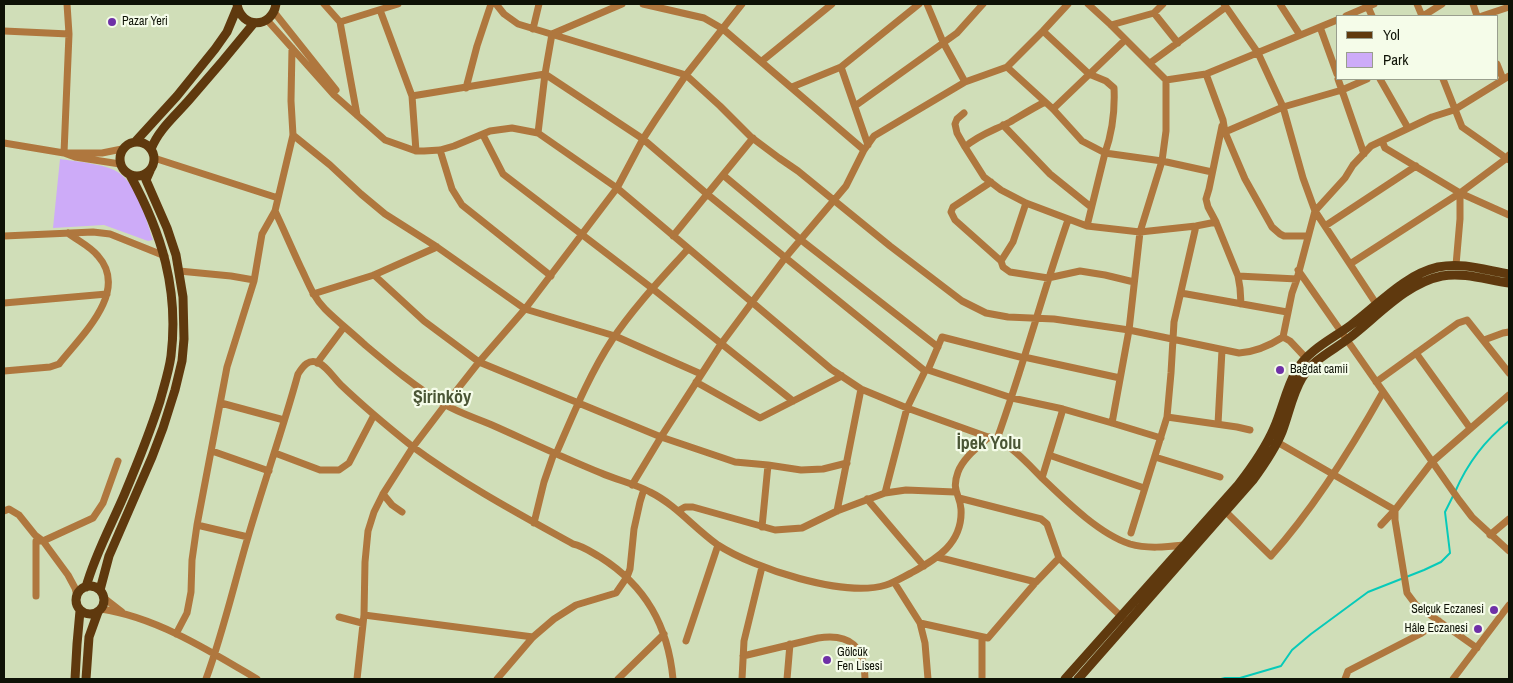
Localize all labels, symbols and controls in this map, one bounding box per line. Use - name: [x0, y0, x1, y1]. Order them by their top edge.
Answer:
- place label: Pazar Yeri: [122, 15, 168, 29]
- legend: [1336, 15, 1498, 80]
- marker: Pazar Yeri: [106, 16, 118, 28]
- text: Yol: [1383, 24, 1400, 45]
- text: Park: [1383, 49, 1408, 70]
- place label: Bağdat camii: [1290, 363, 1348, 377]
- marker: Bağdat camii: [1274, 364, 1286, 376]
- district label: Şirinköy: [413, 387, 471, 409]
- district label: İpek Yolu: [957, 433, 1021, 455]
- place label: Selçuk Eczanesi: [1411, 603, 1484, 617]
- marker: Selçuk Eczanesi: [1488, 604, 1500, 616]
- place label: Hâle Eczanesi: [1405, 622, 1468, 636]
- marker: Hâle Eczanesi: [1472, 623, 1484, 635]
- place label: Gölcük Fen Lisesi: [837, 646, 882, 674]
- marker: Gölcük Fen Lisesi: [821, 654, 833, 666]

